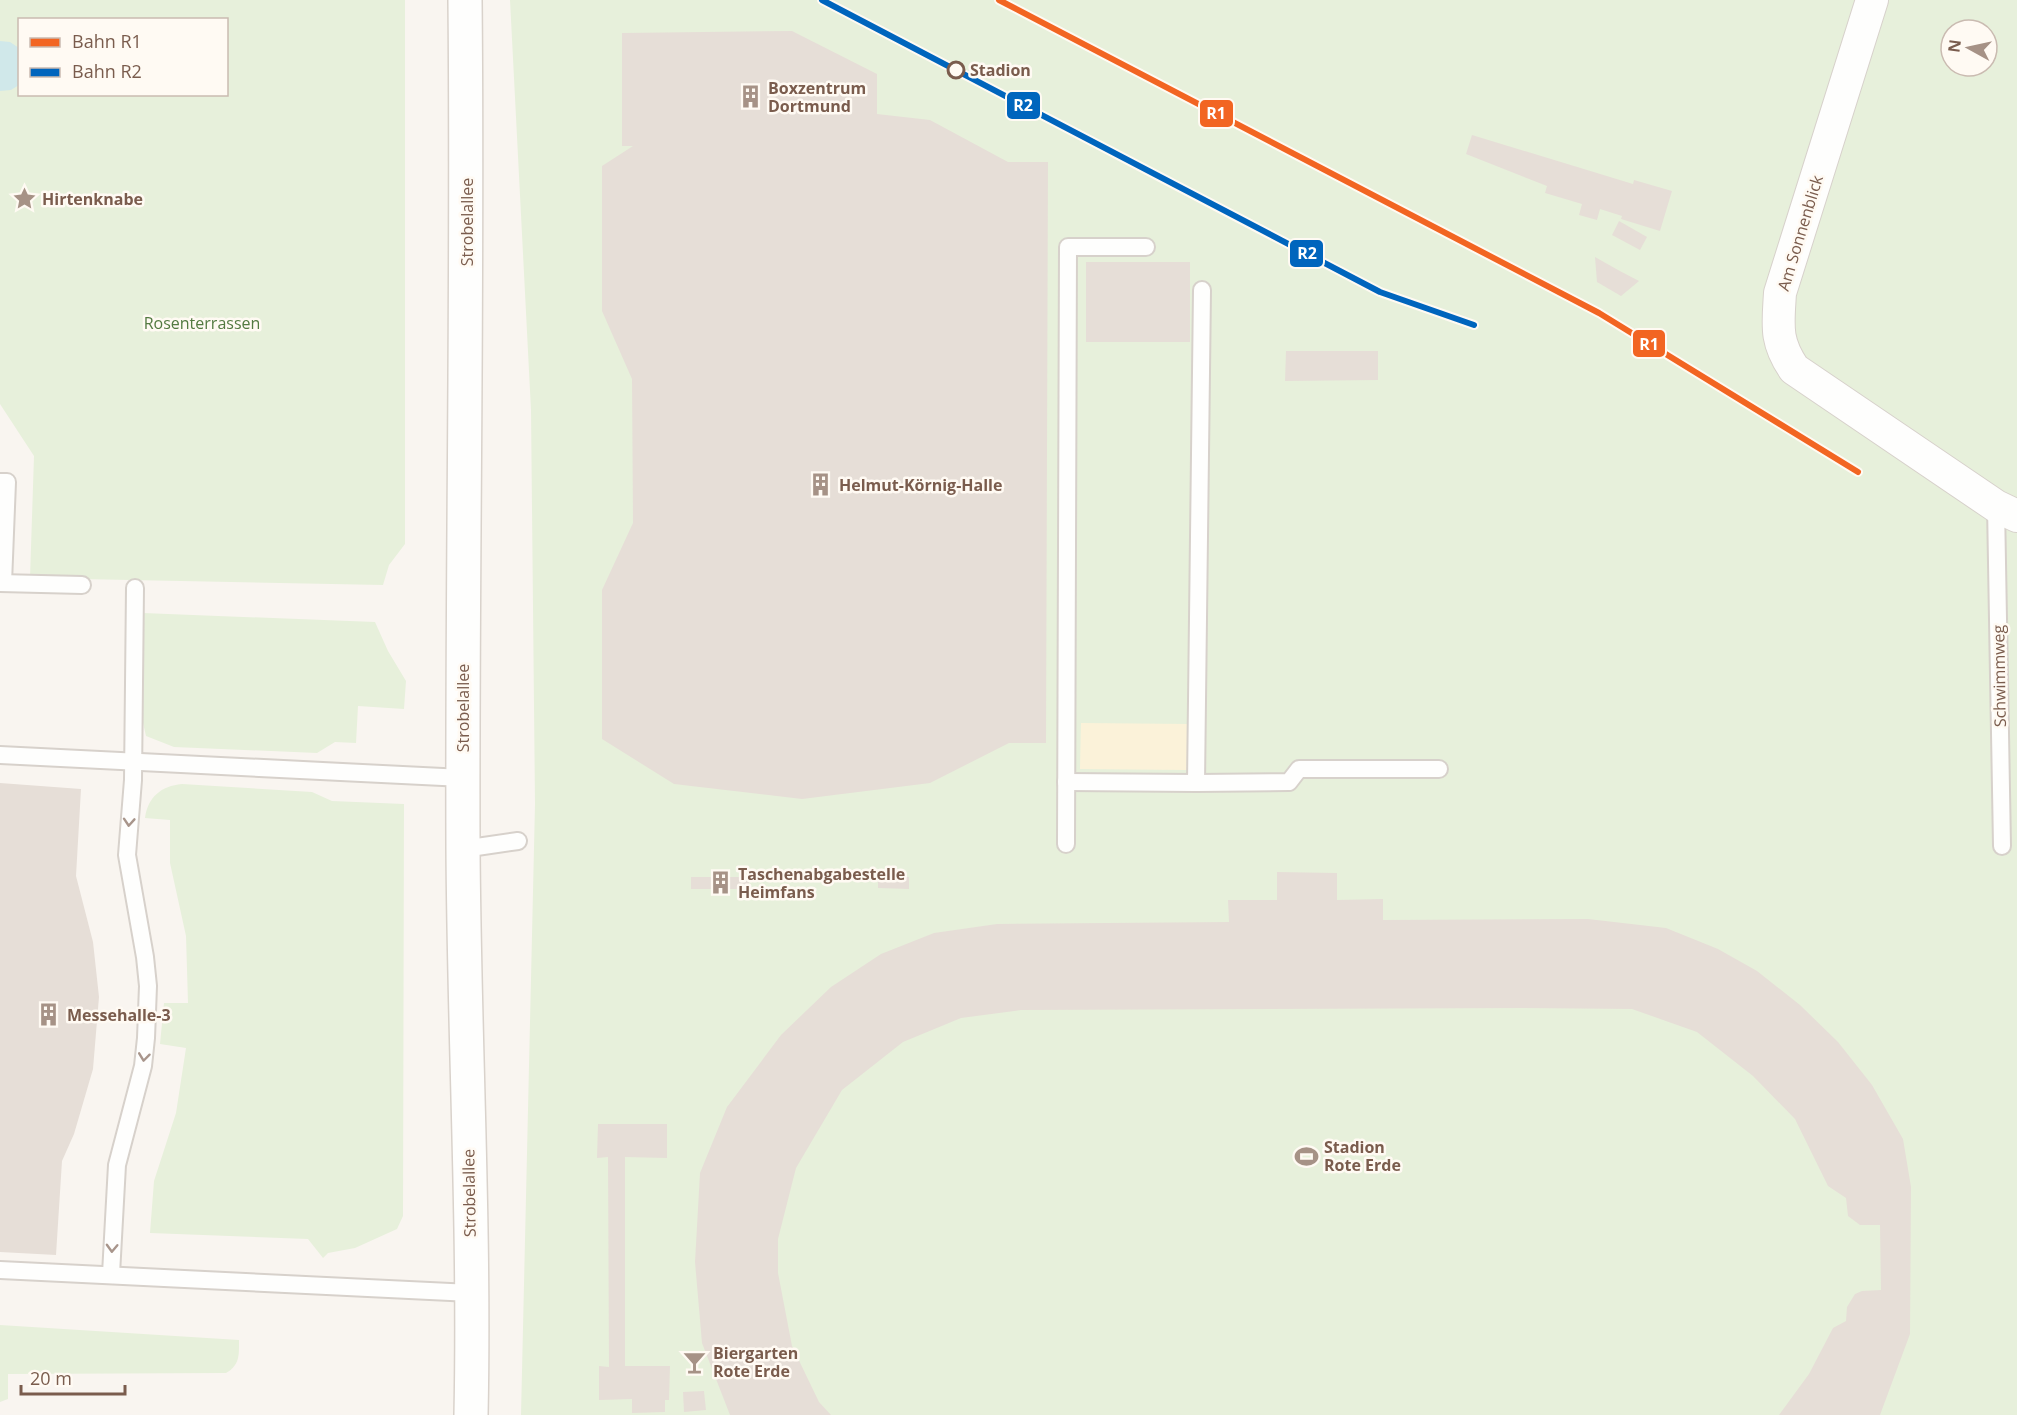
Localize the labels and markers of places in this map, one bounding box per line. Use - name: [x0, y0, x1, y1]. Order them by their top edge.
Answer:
- place label: Stadion: [970, 59, 1031, 81]
- marker: Stadion: [947, 61, 965, 79]
- place label: Boxzentrum Dortmund: [768, 77, 866, 117]
- building icon: Boxzentrum Dortmund: [737, 84, 763, 110]
- place icon: Hirtenknabe: [11, 186, 37, 212]
- place label: Hirtenknabe: [42, 188, 143, 210]
- building icon: Helmut-Körnig-Halle: [808, 472, 834, 498]
- place label: Helmut-Körnig-Halle: [839, 474, 1002, 496]
- place label: Taschenabgabestelle Heimfans: [738, 863, 905, 903]
- building icon: Taschenabgabestelle Heimfans: [707, 870, 733, 896]
- building icon: Messehalle-3: [36, 1002, 62, 1028]
- place label: Messehalle-3: [67, 1004, 171, 1026]
- place label: Stadion Rote Erde: [1324, 1136, 1401, 1176]
- sports icon: Stadion Rote Erde: [1293, 1143, 1319, 1169]
- place label: Biergarten Rote Erde: [713, 1342, 798, 1382]
- bar icon: Biergarten Rote Erde: [682, 1349, 708, 1375]

